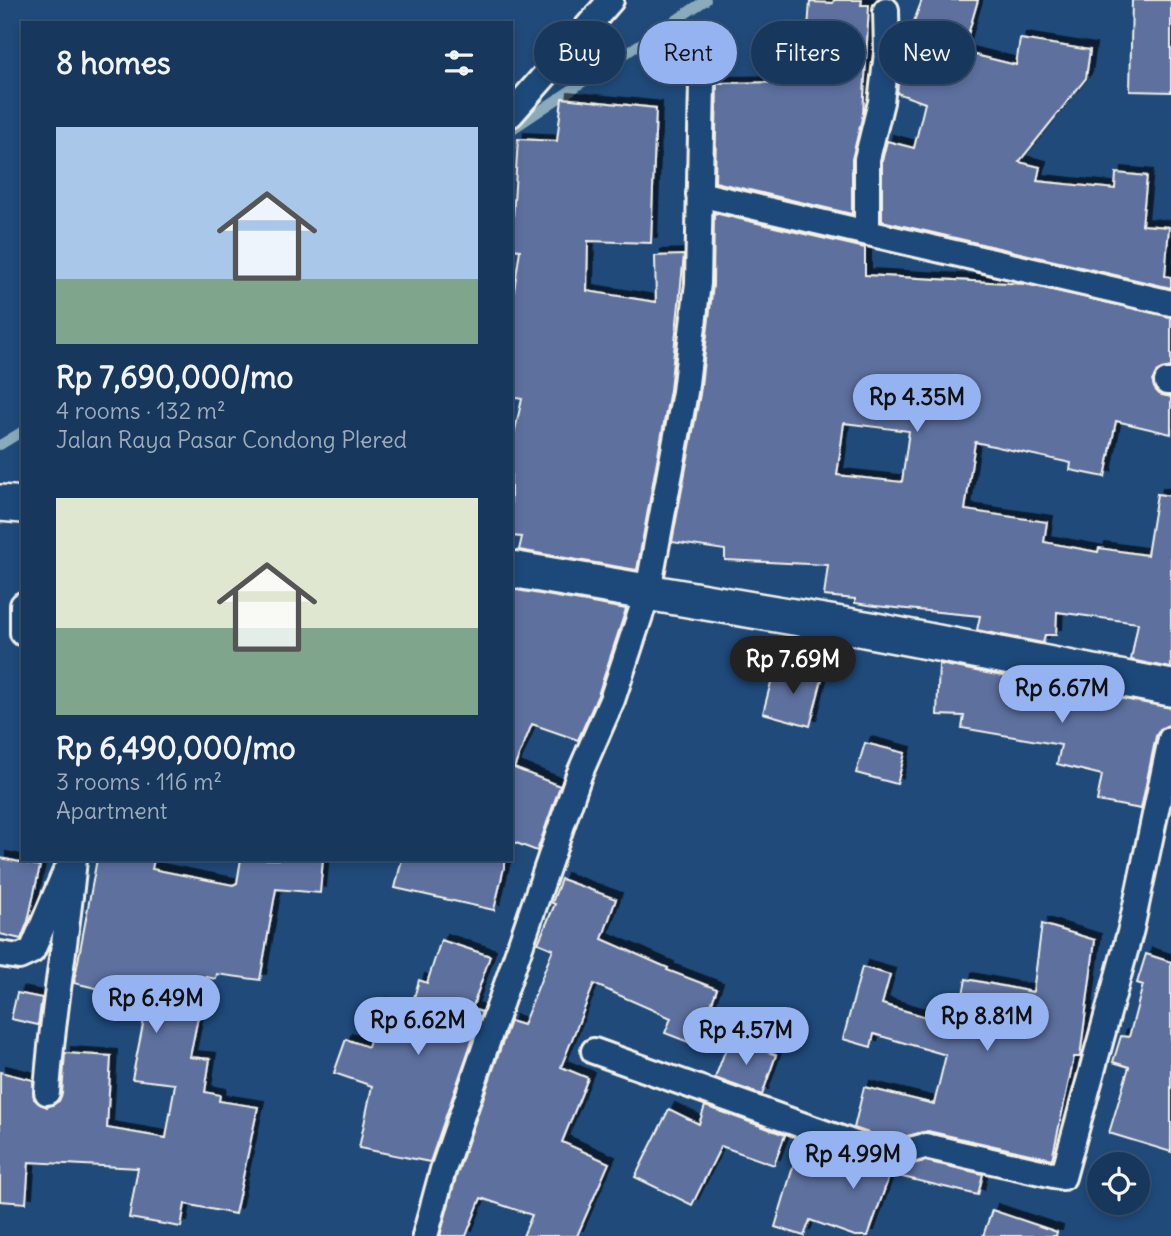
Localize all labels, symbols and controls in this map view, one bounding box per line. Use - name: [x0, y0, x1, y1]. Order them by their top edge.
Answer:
- chip: Buy: [534, 21, 625, 84]
- chip: Rent: [639, 21, 737, 84]
- chip: Filters: [751, 21, 865, 84]
- chip: New: [879, 21, 975, 84]
- text: 8 homes: [56, 44, 171, 82]
- icon: filters: [440, 44, 478, 82]
- icon: home: [204, 173, 330, 299]
- text: Rp 7,690,000/mo: [56, 358, 293, 396]
- pin: Rp 4.35M: [845, 374, 989, 434]
- text: Rp 4.35M: [869, 382, 965, 411]
- text: 4 rooms · 132 m²: [56, 396, 226, 425]
- text: Jalan Raya Pasar Condong Plered: [56, 425, 407, 454]
- icon: home: [204, 544, 330, 670]
- pin: Rp 7.69M: [721, 636, 865, 696]
- text: Rp 7.69M: [746, 644, 840, 673]
- pin: Rp 6.67M: [990, 666, 1134, 725]
- text: Rp 6.67M: [1015, 673, 1109, 702]
- text: Rp 6,490,000/mo: [56, 729, 296, 767]
- text: 3 rooms · 116 m²: [56, 767, 222, 796]
- text: Apartment: [56, 796, 168, 825]
- pin: Rp 6.49M: [84, 976, 228, 1035]
- text: Rp 6.49M: [108, 983, 204, 1012]
- pin: Rp 8.81M: [915, 993, 1059, 1053]
- pin: Rp 6.62M: [346, 998, 490, 1057]
- text: Rp 8.81M: [941, 1001, 1033, 1030]
- text: Rp 6.62M: [370, 1005, 466, 1034]
- pin: Rp 4.57M: [674, 1007, 818, 1067]
- text: Rp 4.57M: [699, 1015, 793, 1044]
- pin: Rp 4.99M: [781, 1132, 925, 1191]
- text: Rp 4.99M: [805, 1139, 901, 1168]
- map controls: [1087, 1152, 1150, 1215]
- button: locate: [1087, 1152, 1150, 1215]

